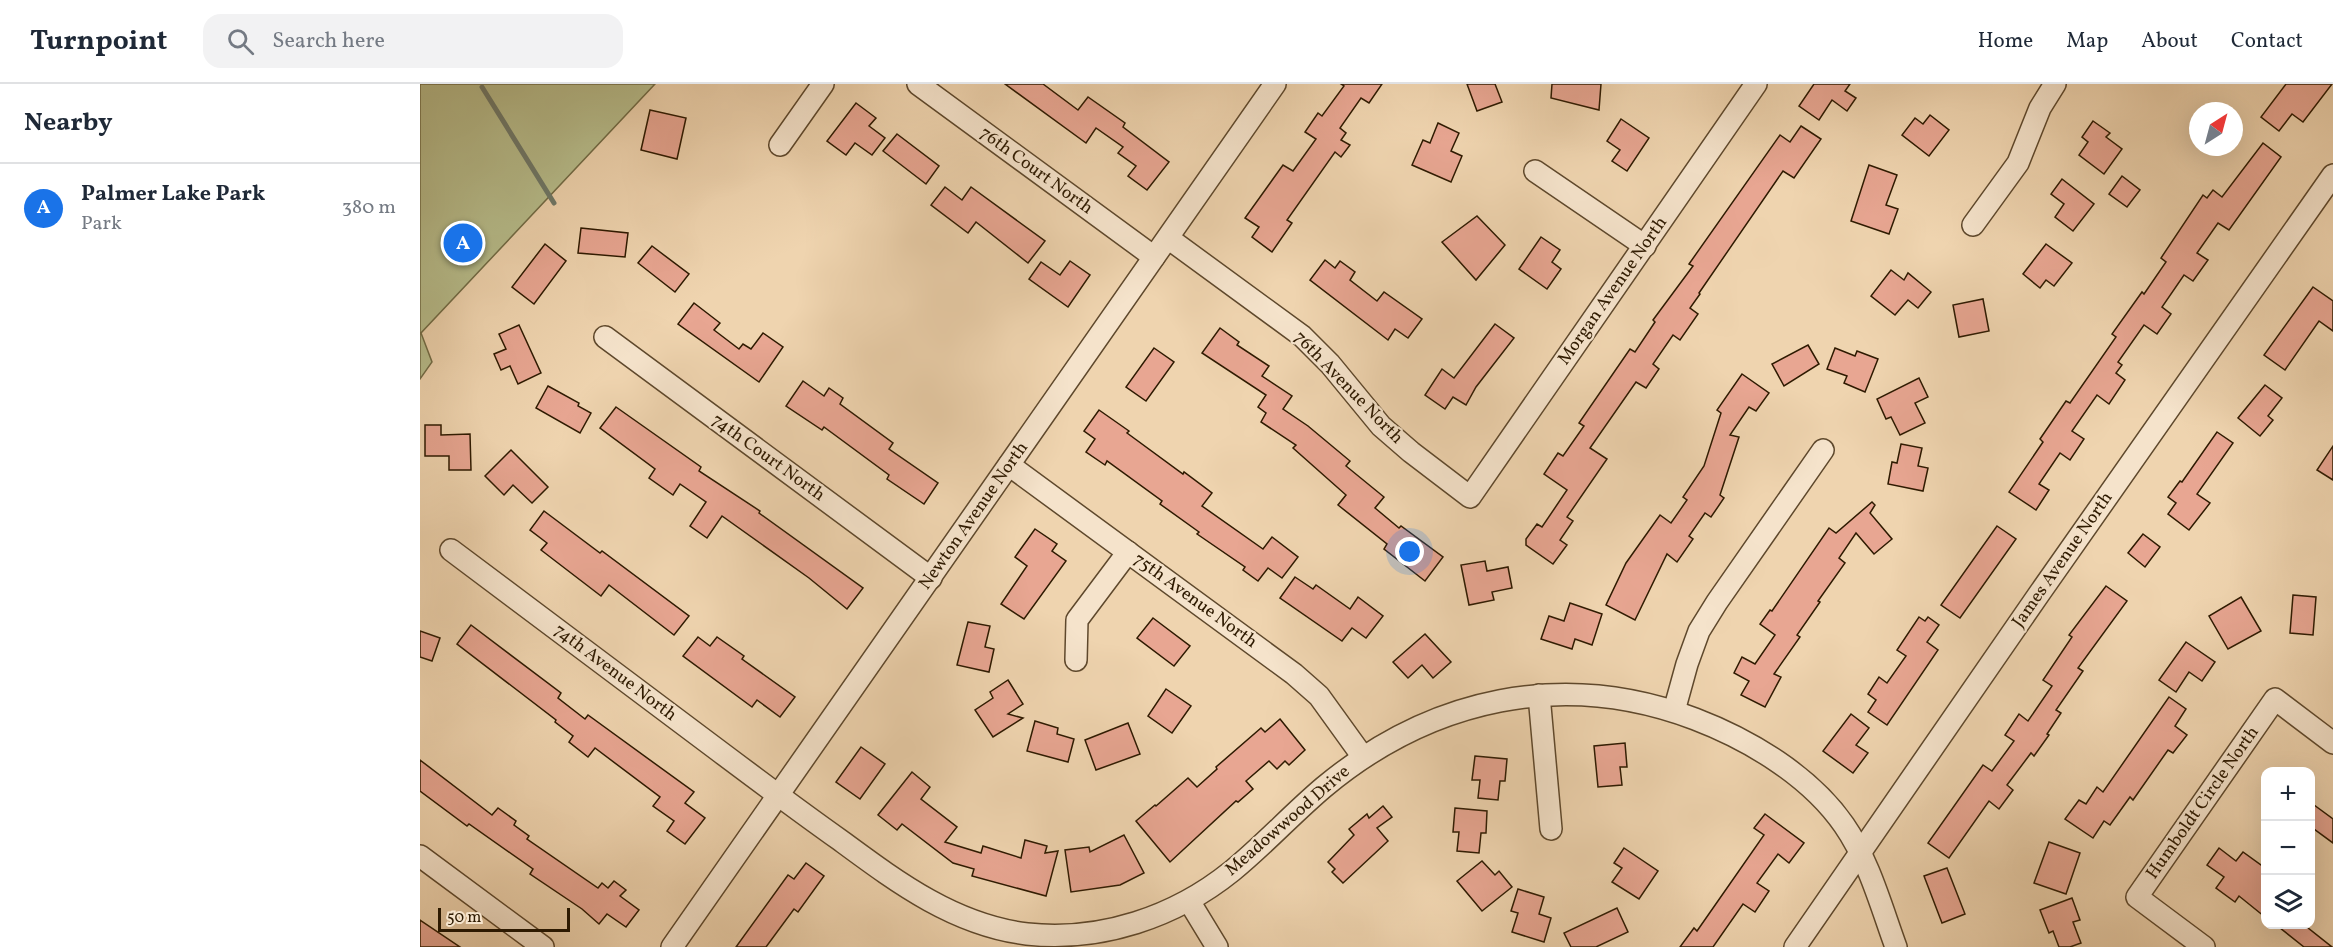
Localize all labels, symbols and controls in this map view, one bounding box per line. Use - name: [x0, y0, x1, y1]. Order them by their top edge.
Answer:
- search box: [203, 14, 623, 68]
- text: Turnpoint: [30, 22, 167, 61]
- icon: search: [224, 25, 257, 58]
- text: Search here: [272, 26, 385, 57]
- text: Home: [1978, 27, 2033, 56]
- text: Map: [2066, 27, 2108, 56]
- text: About: [2141, 27, 2198, 56]
- text: Contact: [2231, 27, 2303, 56]
- north arrow: [2189, 102, 2243, 156]
- text: Nearby: [24, 105, 113, 141]
- street label: 76th Court North: [974, 121, 1098, 221]
- text: Palmer Lake Park: [81, 179, 265, 210]
- text: A: [36, 194, 51, 222]
- text: 380 m: [342, 194, 396, 222]
- text: Park: [81, 210, 122, 238]
- street label: Morgan Avenue North: [1552, 212, 1674, 370]
- pin: A: [444, 220, 483, 266]
- street label: 76th Avenue North: [1287, 326, 1409, 450]
- street label: 74th Court North: [706, 408, 830, 508]
- street label: Newton Avenue North: [913, 437, 1035, 595]
- street label: James Avenue North: [2007, 487, 2119, 633]
- your location: [1395, 537, 1424, 566]
- street label: 75th Avenue North: [1128, 547, 1262, 655]
- street label: 74th Avenue North: [548, 618, 682, 728]
- street label: Humboldt Circle North: [2141, 721, 2265, 885]
- street label: Meadowwood Drive: [1220, 760, 1356, 882]
- map controls: [2261, 767, 2315, 929]
- button: +: [2261, 767, 2315, 821]
- button: −: [2261, 821, 2315, 875]
- button: layers: [2261, 875, 2315, 929]
- scale bar: [438, 905, 570, 932]
- text: 50 m: [447, 907, 481, 929]

